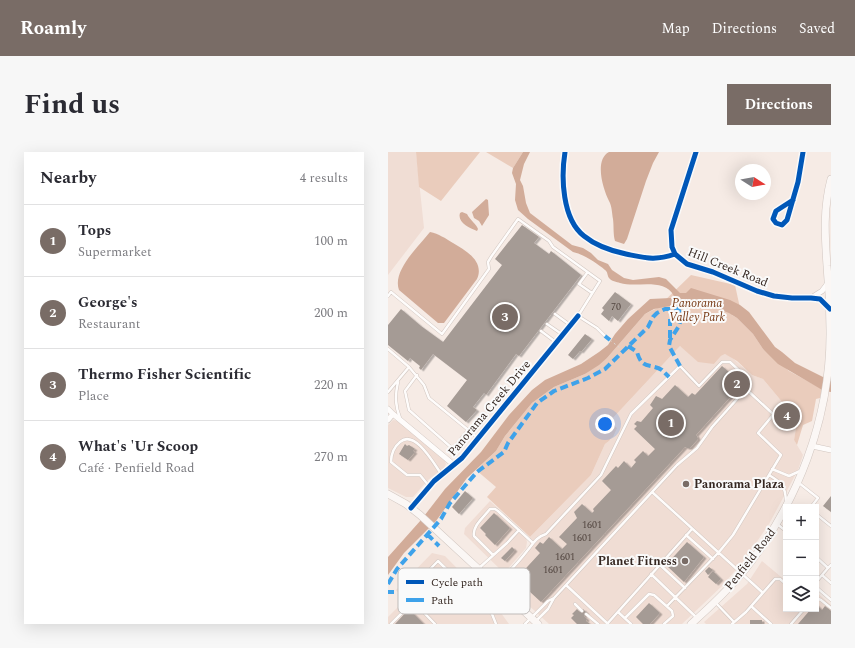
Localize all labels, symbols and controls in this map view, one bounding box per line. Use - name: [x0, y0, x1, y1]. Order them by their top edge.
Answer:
- text: Roamly: [20, 14, 86, 43]
- text: Map: [662, 18, 690, 39]
- text: Directions: [712, 18, 777, 39]
- text: Saved: [799, 18, 835, 39]
- text: Find us: [24, 83, 120, 126]
- button: Directions: [727, 84, 831, 125]
- north arrow: [735, 164, 771, 200]
- text: Nearby: [40, 165, 96, 191]
- text: 4 results: [300, 168, 348, 188]
- text: Tops: [78, 219, 111, 242]
- text: 1: [49, 231, 57, 251]
- text: 100 m: [314, 231, 348, 251]
- text: Supermarket: [78, 242, 152, 262]
- street label: Hill Creek Road: [685, 243, 771, 292]
- text: George's: [78, 291, 138, 314]
- park label: Panorama Valley Park: [669, 294, 725, 327]
- house number: 70: [611, 299, 621, 315]
- pin: 3: [492, 302, 518, 332]
- text: 2: [49, 303, 57, 323]
- text: 200 m: [314, 303, 348, 323]
- text: Restaurant: [78, 314, 140, 334]
- street label: Panorama Creek Drive: [443, 356, 536, 461]
- text: Thermo Fisher Scientific: [78, 363, 251, 386]
- pin: 2: [724, 369, 750, 399]
- text: 3: [49, 375, 57, 395]
- text: 220 m: [314, 375, 348, 395]
- text: Place: [78, 386, 109, 406]
- pin: 4: [774, 401, 800, 431]
- pin: 1: [658, 408, 684, 438]
- your location: [595, 414, 615, 434]
- text: What's 'Ur Scoop: [78, 435, 198, 458]
- text: 4: [49, 447, 57, 467]
- text: 270 m: [314, 447, 348, 467]
- text: Café · Penfield Road: [78, 458, 194, 478]
- place label: Panorama Plaza: [694, 475, 785, 494]
- marker: Panorama Plaza: [681, 479, 691, 489]
- map controls: [783, 504, 819, 612]
- button: +: [783, 504, 819, 540]
- house number: 1601: [582, 517, 602, 533]
- street label: Penfield Road: [720, 524, 781, 594]
- house number: 1601: [572, 530, 592, 546]
- button: −: [783, 540, 819, 576]
- house number: 1601: [555, 549, 575, 565]
- place label: Planet Fitness: [598, 552, 677, 571]
- marker: Planet Fitness: [680, 556, 690, 566]
- house number: 1601: [543, 562, 563, 578]
- legend: [398, 568, 530, 614]
- text: Cycle path: [431, 574, 483, 591]
- button: layers: [783, 576, 819, 612]
- text: Path: [431, 592, 453, 609]

